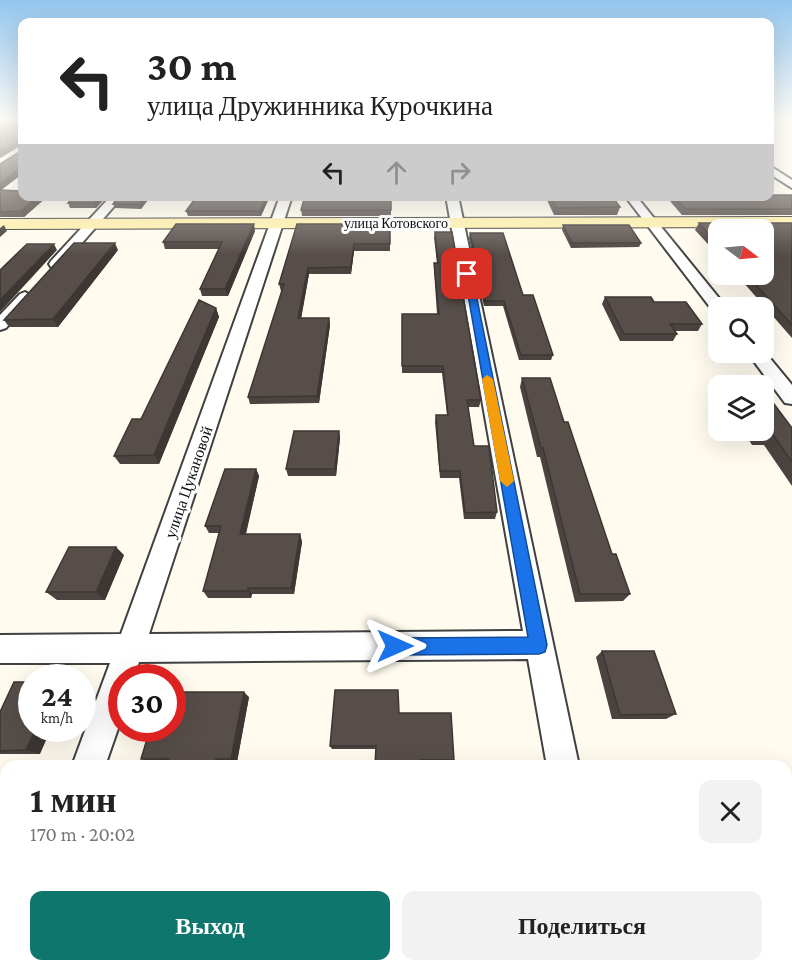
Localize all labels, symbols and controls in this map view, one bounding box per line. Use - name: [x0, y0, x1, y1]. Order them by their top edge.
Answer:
- icon: left: [48, 42, 126, 120]
- text: 30 m: [147, 42, 237, 89]
- text: улица Дружинника Курочкина: [147, 91, 493, 121]
- icon: left: [317, 156, 350, 189]
- icon: ahead: [380, 156, 413, 189]
- icon: right: [443, 156, 476, 189]
- street label: улица Котовского: [344, 215, 448, 231]
- north arrow: [708, 219, 774, 285]
- map controls: [708, 219, 774, 441]
- pin: [441, 248, 492, 299]
- icon: arrive: [450, 257, 483, 290]
- button: search: [708, 297, 774, 363]
- button: layers: [708, 375, 774, 441]
- street label: улица Цукановой: [161, 424, 217, 541]
- position arrow: [363, 614, 427, 678]
- speed limit sign: 30: [108, 664, 186, 742]
- text: 24: [41, 679, 73, 712]
- text: km/h: [41, 710, 73, 726]
- text: 1 мин: [30, 780, 116, 820]
- button: close: [699, 780, 762, 843]
- text: 170 m · 20:02: [30, 823, 135, 845]
- button: Выход: [30, 891, 390, 960]
- button: Поделиться: [402, 891, 762, 960]

